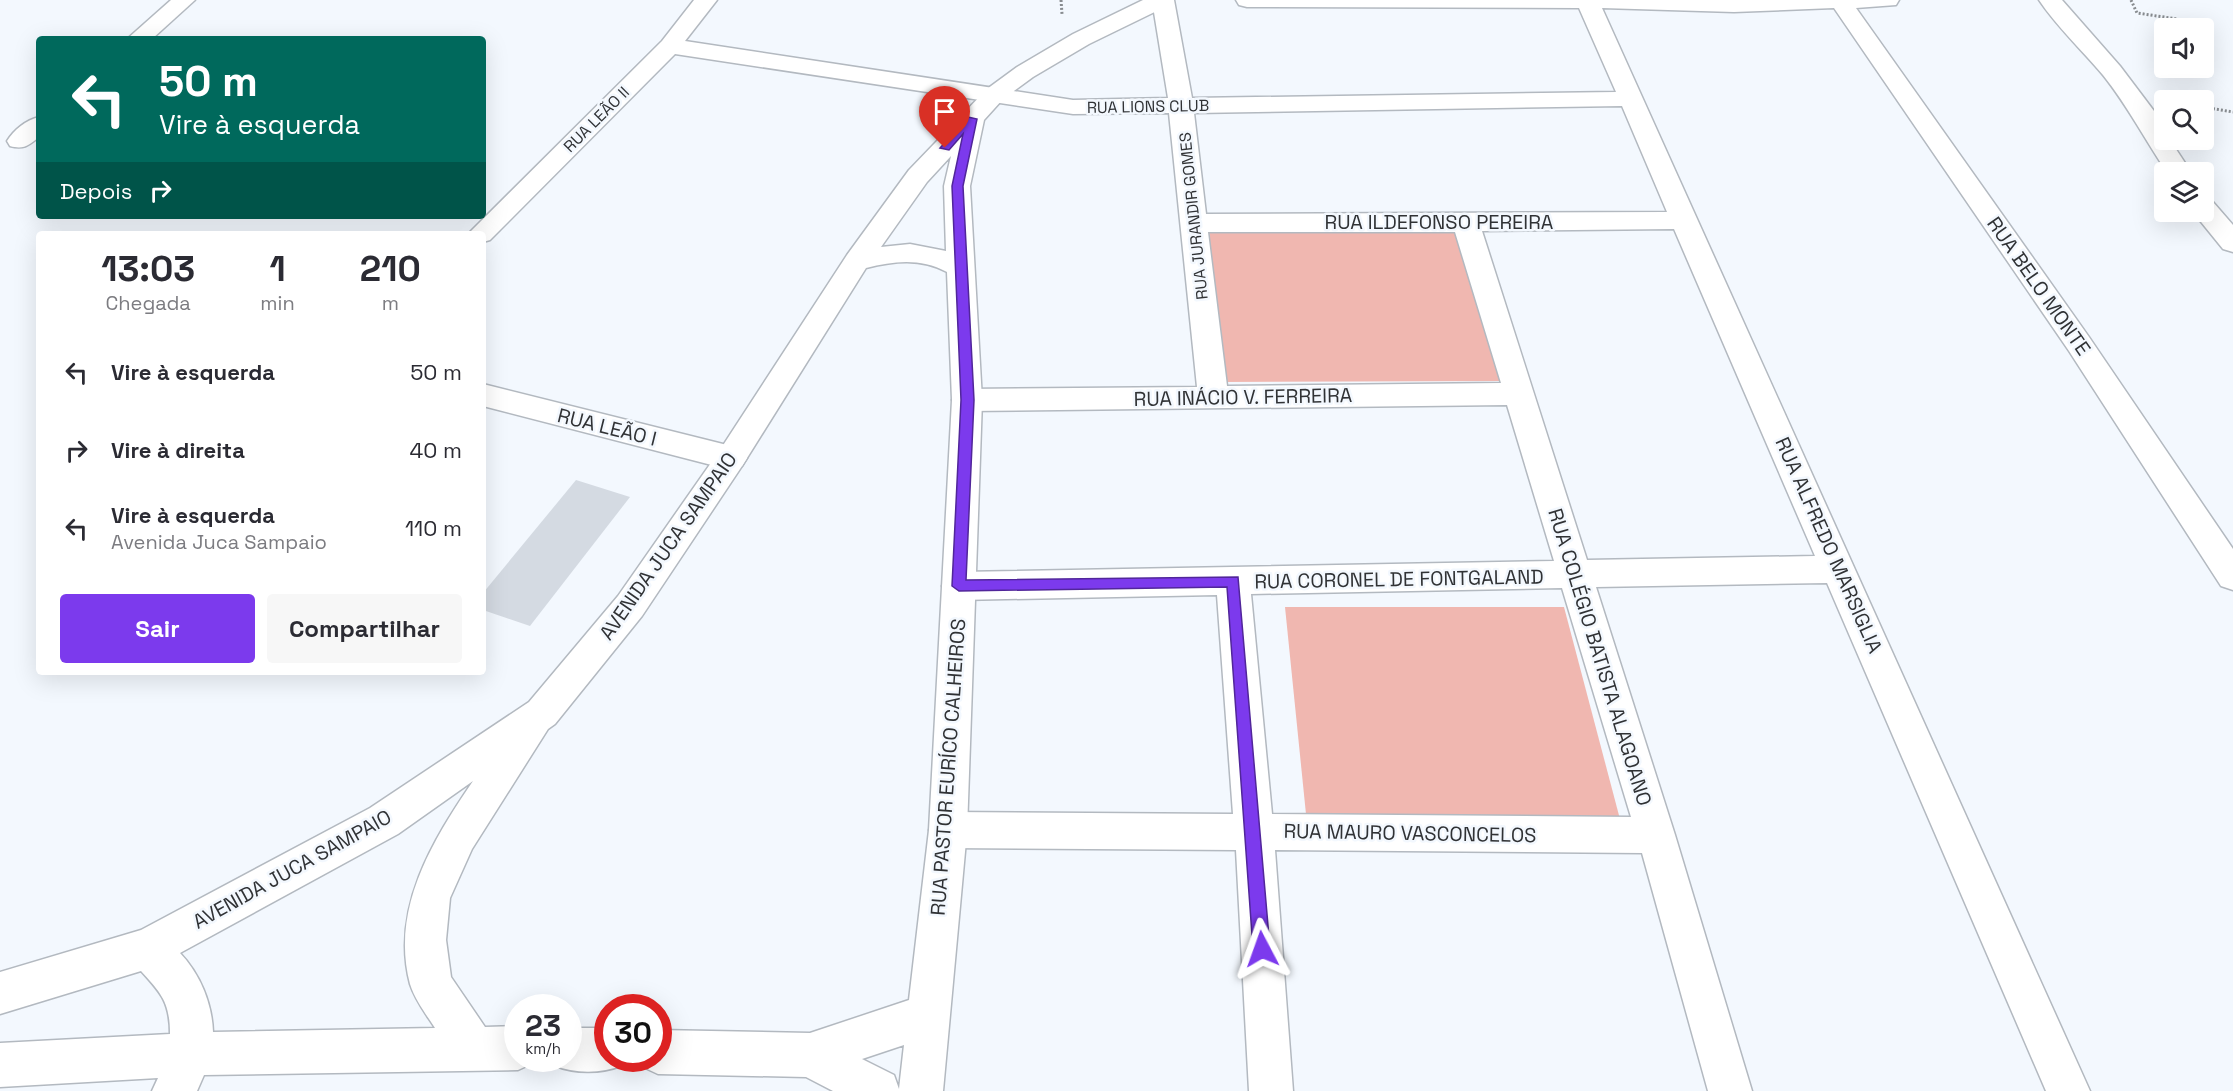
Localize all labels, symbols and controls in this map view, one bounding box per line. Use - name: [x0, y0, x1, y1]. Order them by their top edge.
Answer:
- map controls: [2154, 18, 2214, 222]
- button: sound: [2154, 18, 2214, 78]
- text: 50 m: [159, 55, 258, 108]
- icon: left: [60, 60, 138, 138]
- street label: RUA LEÃO II: [559, 82, 634, 157]
- pin: [919, 86, 970, 148]
- button: search: [2154, 90, 2214, 150]
- icon: arrive: [928, 95, 961, 128]
- street label: RUA LIONS CLUB: [1087, 95, 1209, 118]
- text: Vire à esquerda: [159, 107, 360, 142]
- street label: RUA JURANDIR GOMES: [1174, 131, 1213, 301]
- button: layers: [2154, 162, 2214, 222]
- icon: right: [144, 174, 177, 207]
- text: Depois: [60, 177, 132, 205]
- street label: RUA ILDEFONSO PEREIRA: [1325, 209, 1554, 235]
- street label: RUA BELO MONTE: [1981, 212, 2097, 360]
- text: 13:03: [101, 246, 195, 292]
- text: 1: [269, 246, 286, 292]
- text: 210: [360, 246, 421, 292]
- text: Chegada: [105, 290, 191, 316]
- text: min: [260, 290, 295, 316]
- text: m: [382, 290, 399, 316]
- icon: left: [60, 356, 93, 389]
- text: Vire à esquerda: [111, 358, 275, 386]
- text: 50 m: [410, 358, 462, 386]
- street label: RUA INÁCIO V. FERREIRA: [1133, 382, 1353, 412]
- street label: RUA LEÃO I: [555, 402, 659, 452]
- street label: RUA ALFREDO MARSIGLIA: [1770, 433, 1889, 658]
- icon: right: [60, 434, 93, 467]
- text: Vire à direita: [111, 436, 245, 464]
- text: 40 m: [410, 436, 462, 464]
- street label: AVENIDA JUCA SAMPAIO: [593, 447, 743, 645]
- text: Vire à esquerda: [111, 501, 275, 529]
- street label: RUA COLÉGIO BATISTA ALAGOANO: [1542, 505, 1658, 809]
- icon: left: [60, 512, 93, 545]
- text: 110 m: [405, 514, 462, 542]
- text: Avenida Juca Sampaio: [111, 529, 327, 555]
- street label: RUA CORONEL DE FONTGALAND: [1254, 563, 1544, 595]
- button: Sair: [60, 594, 255, 663]
- button: Compartilhar: [267, 594, 462, 663]
- street label: RUA PASTOR EURÍCO CALHEIROS: [925, 618, 971, 916]
- street label: AVENIDA JUCA SAMPAIO: [188, 804, 396, 934]
- street label: RUA MAURO VASCONCELOS: [1283, 818, 1537, 848]
- position arrow: [1230, 917, 1294, 981]
- speed limit sign: 30: [594, 994, 672, 1072]
- text: 23: [525, 1006, 561, 1045]
- text: km/h: [525, 1039, 561, 1058]

